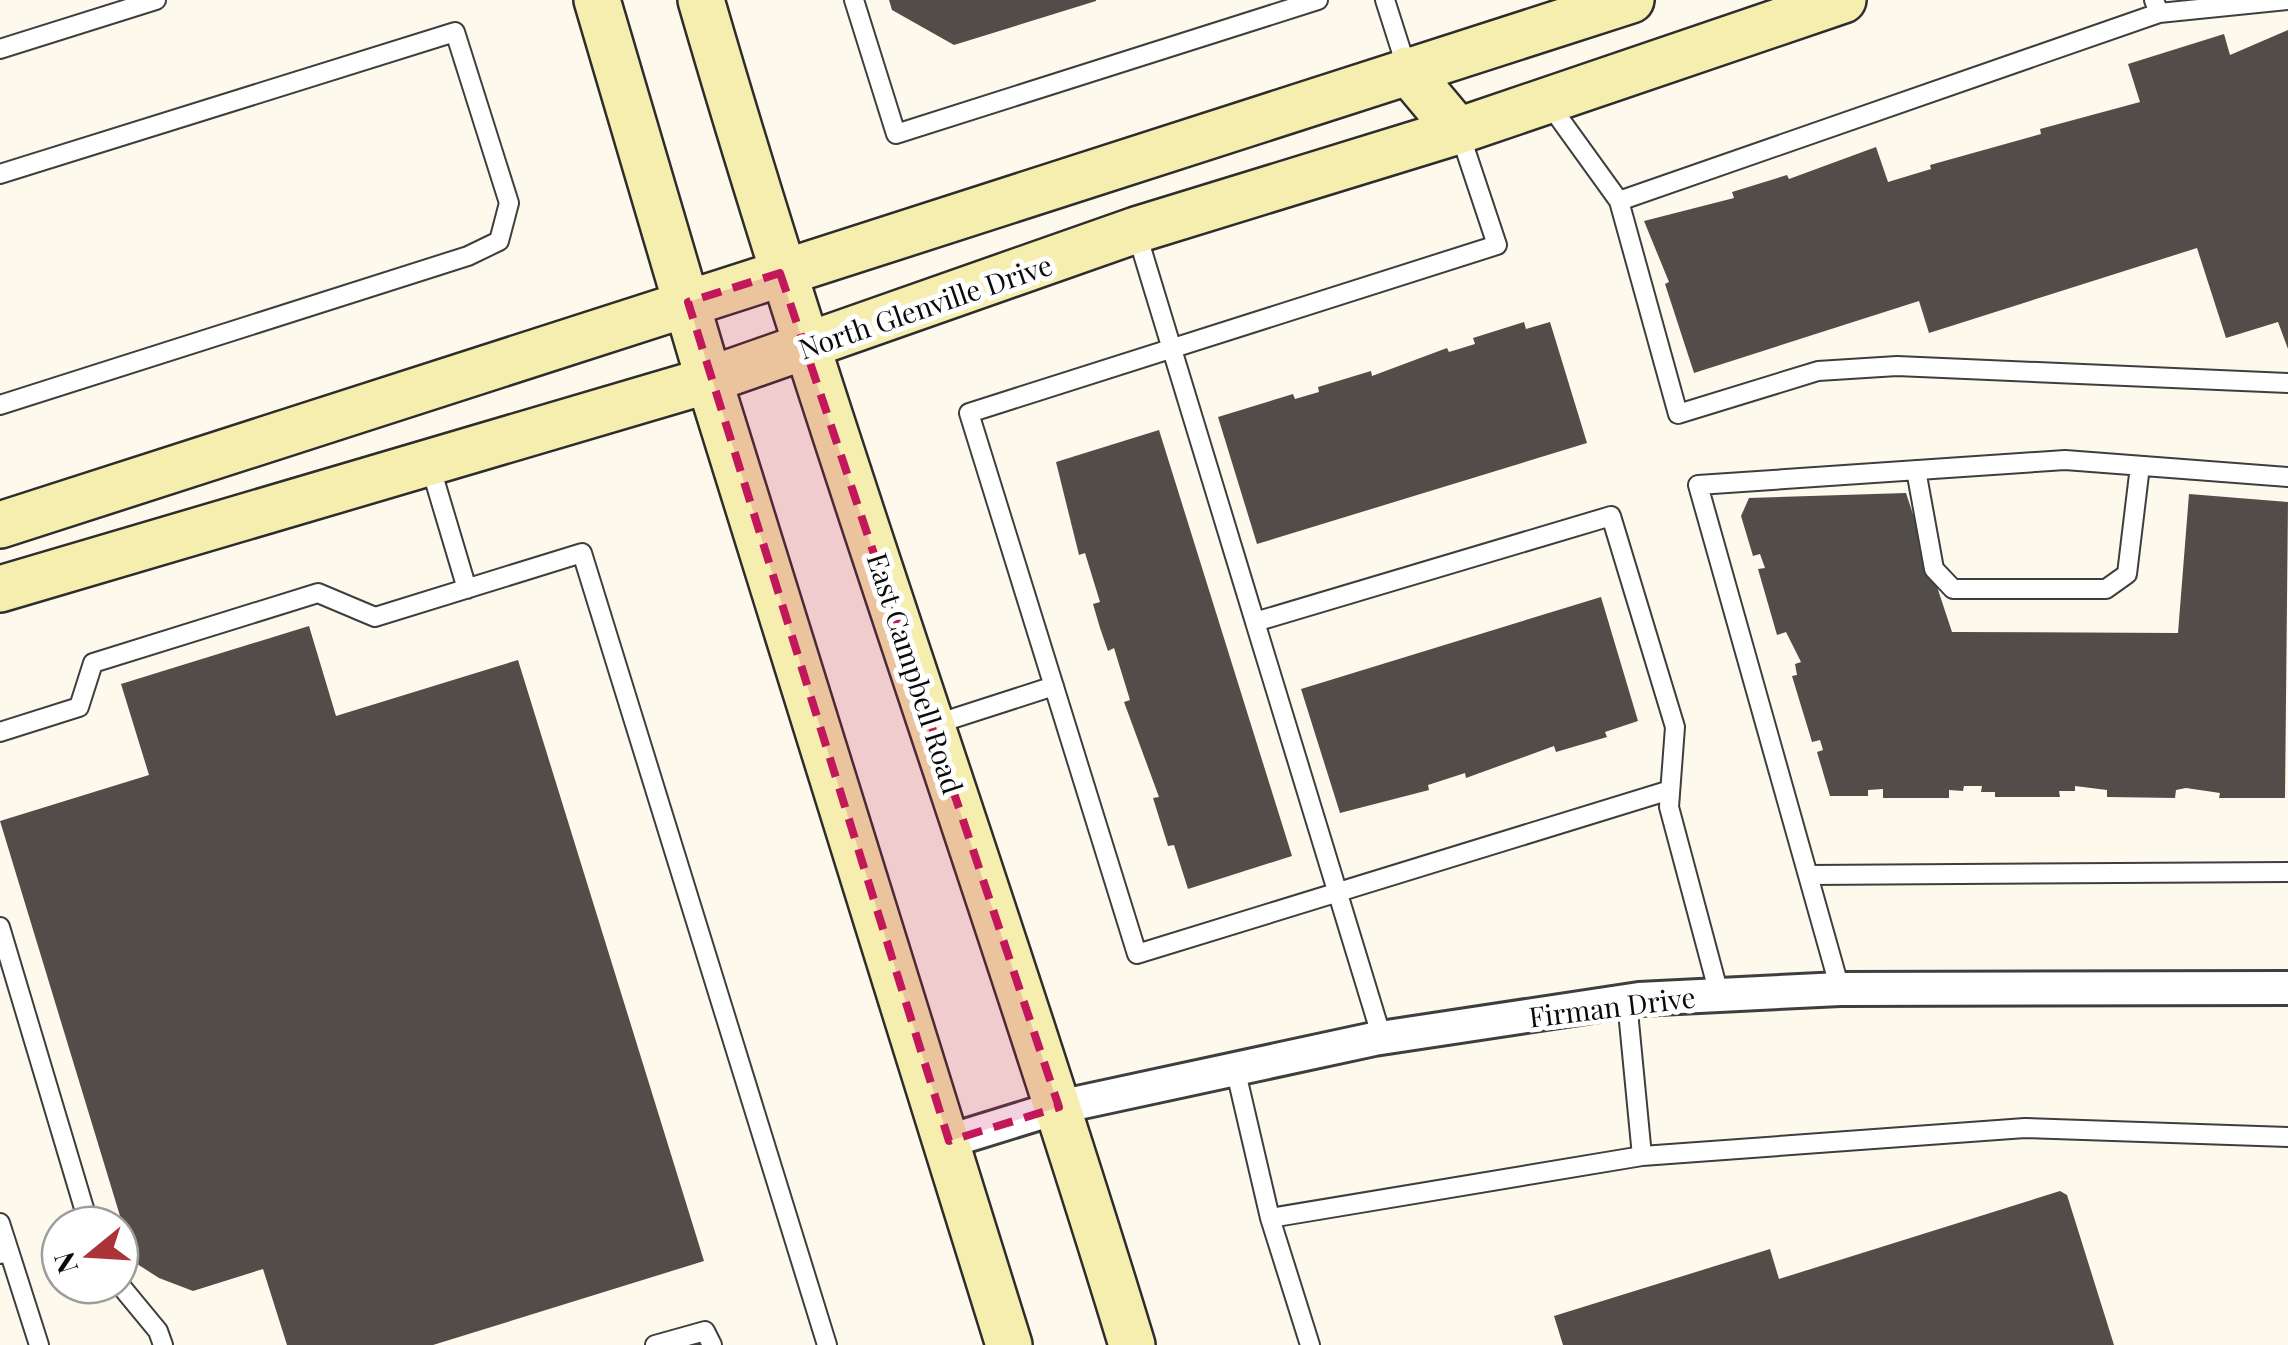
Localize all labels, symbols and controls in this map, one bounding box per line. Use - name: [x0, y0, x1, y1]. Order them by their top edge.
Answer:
- street label: North Glenville Drive: [793, 245, 1057, 367]
- street label: East Campbell Road: [860, 548, 972, 798]
- street label: Firman Drive: [1527, 977, 1697, 1035]
- north arrow: [40, 1205, 140, 1305]
- text: N: [44, 1248, 86, 1279]

